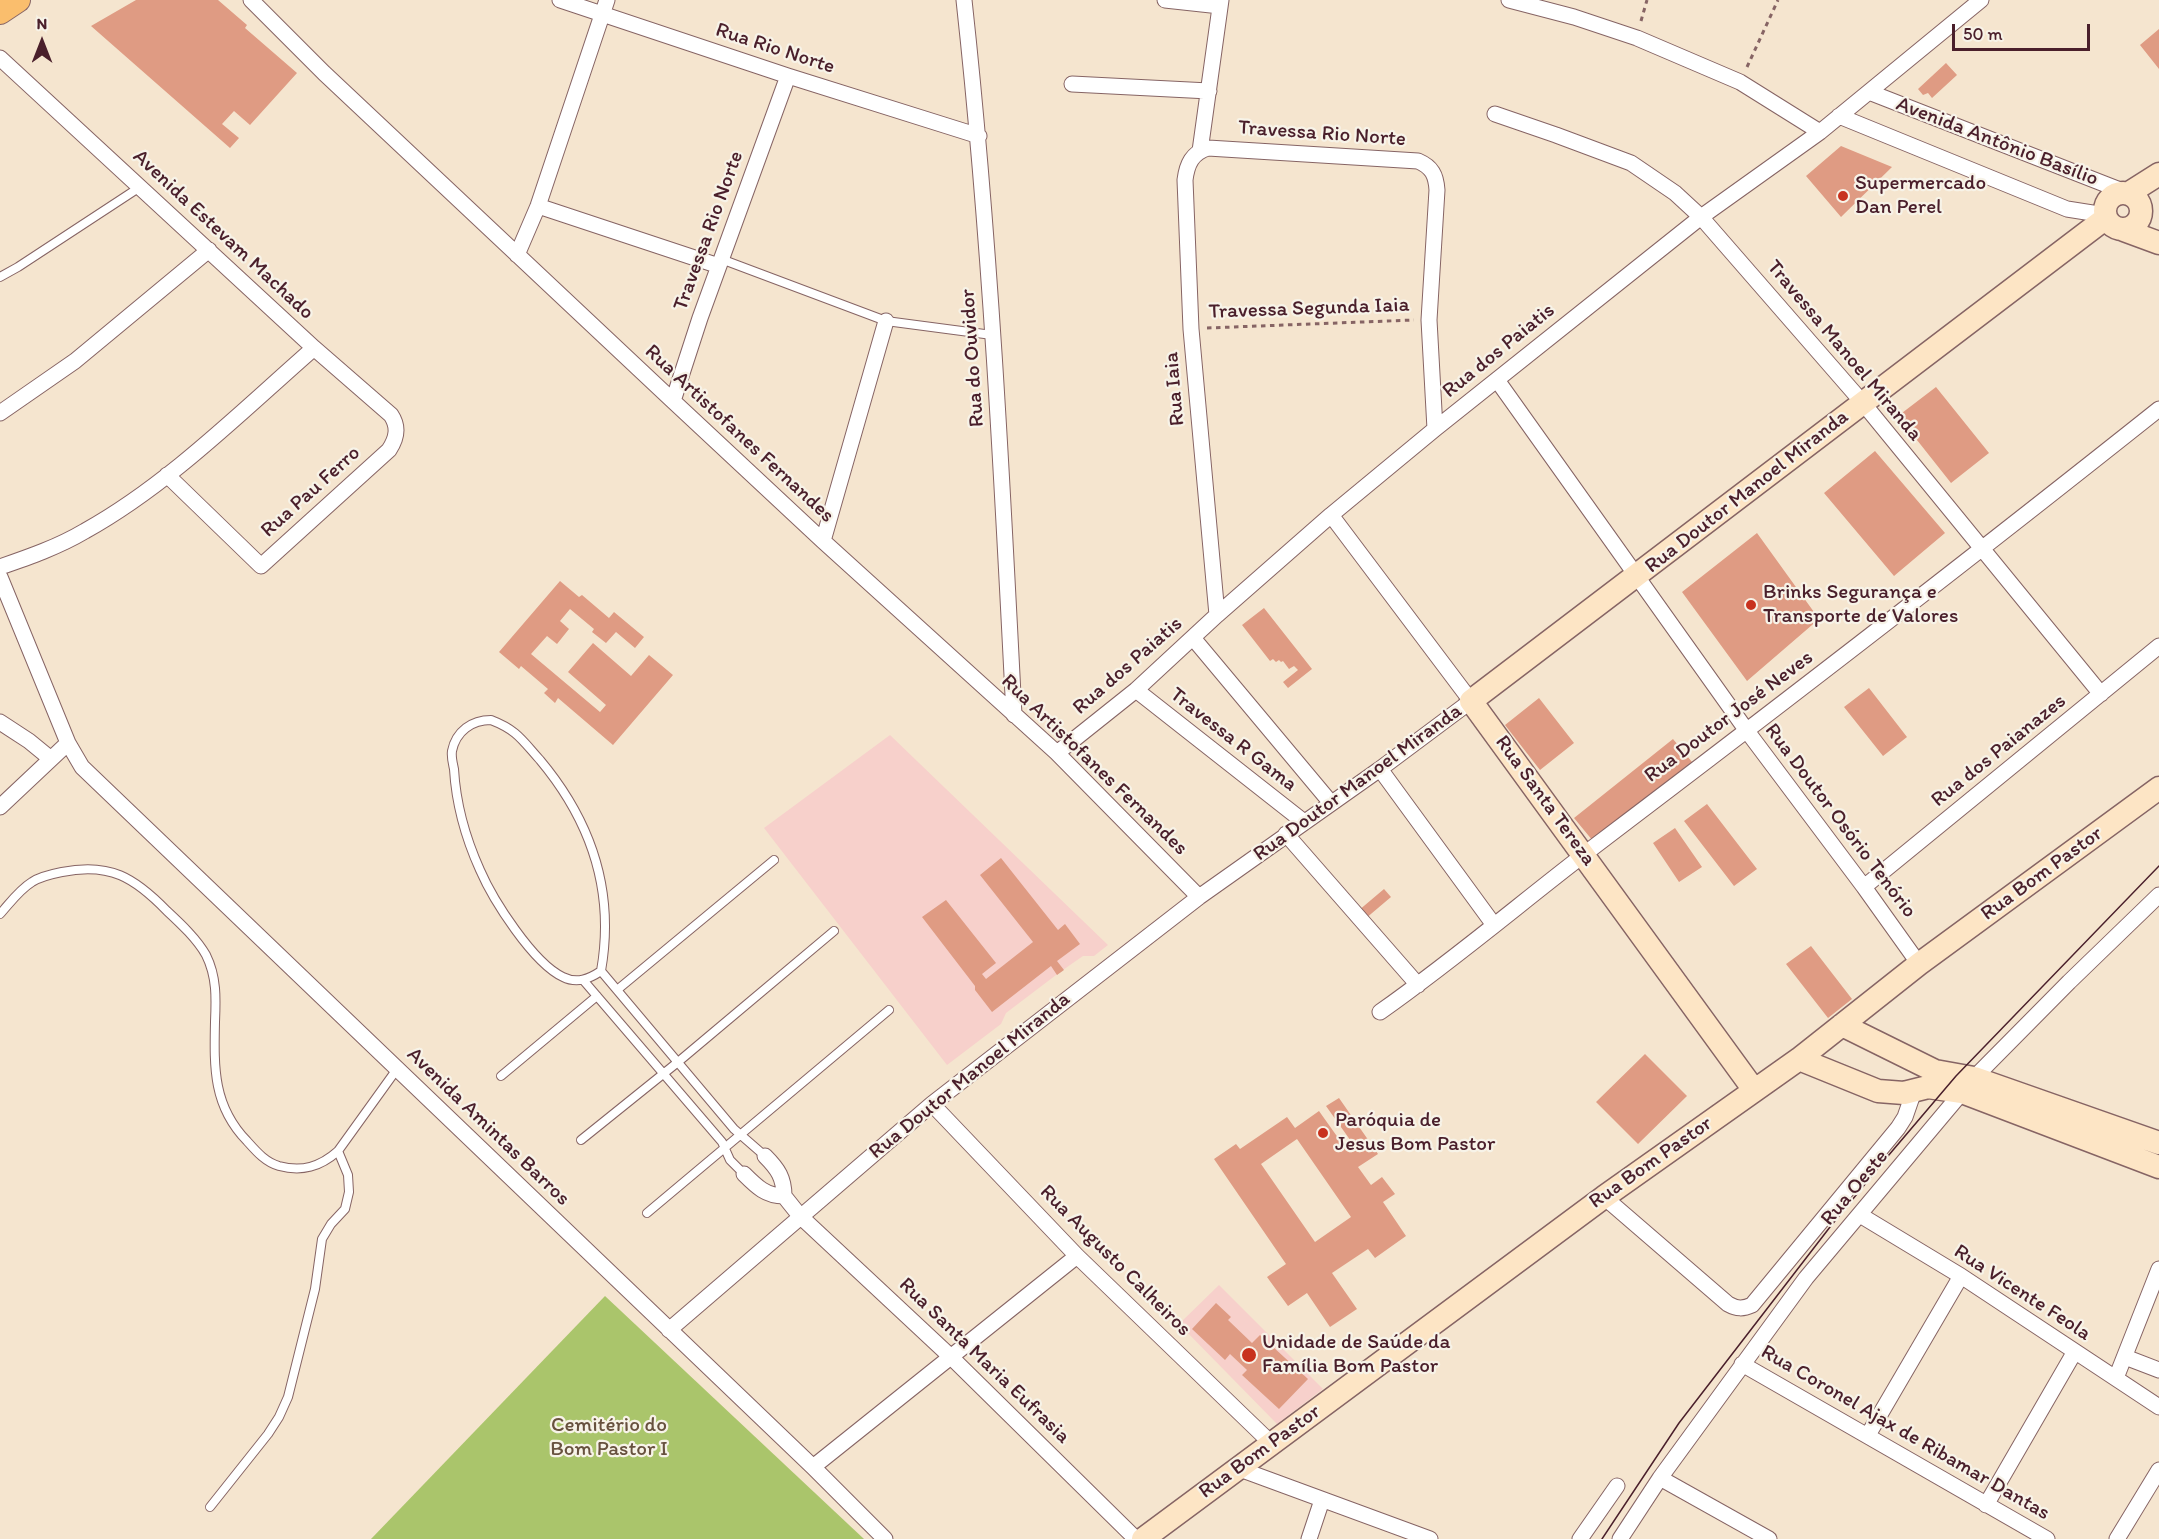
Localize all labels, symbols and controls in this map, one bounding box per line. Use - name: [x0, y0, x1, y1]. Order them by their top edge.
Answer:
- north arrow: [12, 12, 72, 72]
- scale bar: [1955, 12, 2093, 50]
- text: N: [37, 14, 47, 33]
- street label: Rua Rio Norte: [712, 18, 838, 80]
- text: 50 m: [1963, 23, 2003, 45]
- street label: Avenida Antônio Basílio: [1892, 92, 2102, 192]
- street label: Travessa Rio Norte: [1237, 116, 1407, 152]
- street label: Avenida Estevam Machado: [127, 145, 319, 325]
- street label: Travessa Rio Norte: [668, 148, 750, 314]
- place label: Supermercado Dan Perel: [1855, 171, 1986, 221]
- marker: Supermercado Dan Perel: [1836, 189, 1850, 203]
- street label: Travessa Manoel Miranda: [1761, 255, 1927, 447]
- street label: Rua do Ouvidor: [956, 288, 990, 428]
- street label: Travessa Segunda Iaia: [1208, 293, 1410, 325]
- street label: Rua dos Paiatis: [1438, 298, 1560, 404]
- street label: Rua Artistofanes Fernandes: [639, 339, 839, 529]
- street label: Rua Iaia: [1159, 351, 1191, 427]
- street label: Rua Doutor Manoel Miranda: [1640, 405, 1854, 579]
- street label: Rua Pau Ferro: [256, 441, 366, 543]
- place label: Brinks Segurança e Transporte de Valores: [1763, 580, 1958, 630]
- marker: Brinks Segurança e Transporte de Valores: [1744, 598, 1758, 612]
- street label: Rua dos Paiatis: [1068, 612, 1188, 720]
- street label: Rua Doutor José Neves: [1640, 645, 1818, 789]
- street label: Rua Artistofanes Fernandes: [995, 669, 1193, 861]
- street label: Travessa R Gama: [1164, 683, 1302, 797]
- street label: Rua dos Paianazes: [1927, 689, 2071, 813]
- street label: Rua Doutor Manoel Miranda: [1249, 699, 1467, 867]
- street label: Rua Doutor Osório Tenório: [1759, 719, 1921, 923]
- street label: Rua Santa Tereza: [1489, 731, 1601, 871]
- street label: Rua Bom Pastor: [1976, 821, 2108, 927]
- street label: Rua Doutor Manoel Miranda: [864, 987, 1076, 1165]
- street label: Avenida Amintas Barros: [401, 1042, 575, 1212]
- place label: Paróquia de Jesus Bom Pastor: [1335, 1108, 1495, 1158]
- street label: Rua Bom Pastor: [1585, 1111, 1717, 1215]
- marker: Paróquia de Jesus Bom Pastor: [1316, 1126, 1330, 1140]
- street label: Rua Oeste: [1816, 1145, 1894, 1231]
- street label: Rua Augusto Calheiros: [1034, 1180, 1196, 1342]
- street label: Rua Vicente Feola: [1949, 1239, 2095, 1347]
- street label: Rua Santa Maria Eufrasia: [893, 1273, 1075, 1449]
- place label: Unidade de Saúde da Família Bom Pastor: [1262, 1330, 1450, 1380]
- street label: Rua Coronel Ajax de Ribamar Dantas: [1756, 1340, 2054, 1526]
- marker: Unidade de Saúde da Família Bom Pastor: [1240, 1346, 1258, 1364]
- street label: Rua Bom Pastor: [1194, 1399, 1326, 1505]
- park label: Cemitério do Bom Pastor I: [550, 1413, 668, 1463]

